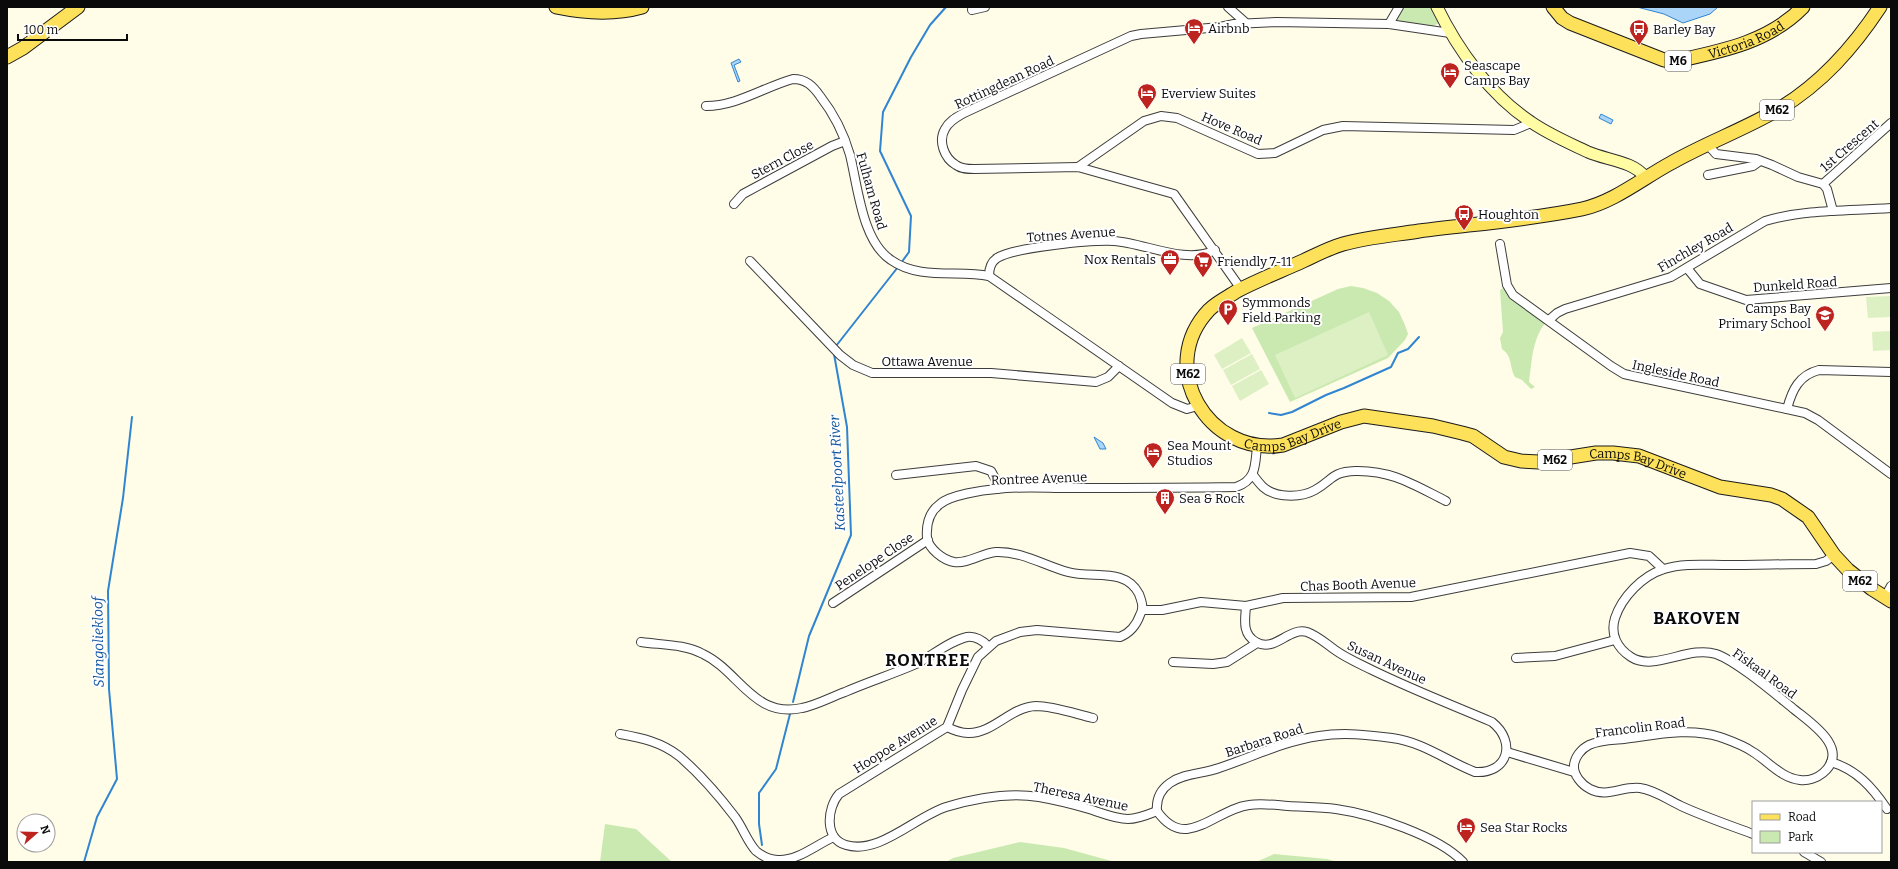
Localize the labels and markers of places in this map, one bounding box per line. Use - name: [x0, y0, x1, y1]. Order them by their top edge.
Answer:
- hotel icon: Airbnb: [1183, 17, 1205, 45]
- bus stop icon: Barley Bay: [1628, 18, 1650, 46]
- place label: Airbnb: [1208, 21, 1250, 36]
- place label: Barley Bay: [1653, 22, 1716, 37]
- place label: Seascape Camps Bay: [1464, 58, 1530, 88]
- hotel icon: Seascape Camps Bay: [1439, 61, 1461, 89]
- hotel icon: Everview Suites: [1136, 82, 1158, 110]
- place label: Everview Suites: [1161, 86, 1256, 101]
- bus stop icon: Houghton: [1453, 203, 1475, 231]
- place label: Houghton: [1478, 207, 1540, 222]
- office icon: Nox Rentals: [1159, 248, 1181, 276]
- supermarket icon: Friendly 7-11: [1192, 250, 1214, 278]
- place label: Nox Rentals: [1084, 252, 1156, 267]
- place label: Friendly 7-11: [1217, 254, 1292, 269]
- place label: Symmonds Field Parking: [1242, 295, 1321, 325]
- parking icon: Symmonds Field Parking: [1217, 298, 1239, 326]
- place label: Camps Bay Primary School: [1718, 301, 1811, 331]
- school or university icon: Camps Bay Primary School: [1814, 304, 1836, 332]
- place label: Sea Mount Studios: [1167, 438, 1232, 468]
- hotel icon: Sea Mount Studios: [1142, 441, 1164, 469]
- building icon: Sea & Rock: [1154, 487, 1176, 515]
- place label: Sea & Rock: [1179, 491, 1245, 506]
- hotel icon: Sea Star Rocks: [1455, 816, 1477, 844]
- place label: Sea Star Rocks: [1480, 820, 1567, 835]

